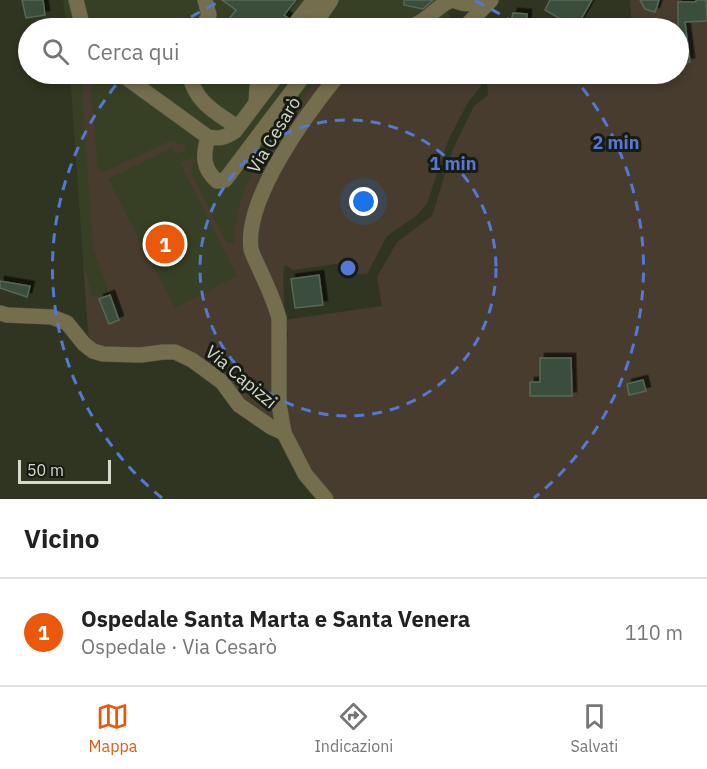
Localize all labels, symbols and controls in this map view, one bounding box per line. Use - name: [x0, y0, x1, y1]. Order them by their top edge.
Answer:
- search box: [18, 18, 689, 84]
- icon: search: [39, 35, 72, 68]
- text: Cerca qui: [87, 37, 179, 66]
- street label: Via Cesarò: [242, 92, 305, 177]
- text: 2 min: [592, 131, 640, 154]
- text: 1 min: [429, 152, 477, 175]
- your location: [349, 187, 378, 216]
- pin: 1: [146, 222, 184, 266]
- centre of rings: [338, 258, 358, 278]
- street label: Via Capizzi: [201, 340, 282, 413]
- scale bar: [18, 457, 111, 484]
- text: 50 m: [27, 460, 64, 480]
- text: Vicino: [24, 521, 99, 555]
- text: Ospedale Santa Marta e Santa Venera: [81, 604, 470, 633]
- text: 1: [38, 619, 50, 646]
- text: 110 m: [625, 619, 683, 646]
- text: Ospedale · Via Cesarò: [81, 633, 277, 660]
- tab: Mappa: [89, 700, 137, 756]
- tab: Indicazioni: [314, 700, 393, 756]
- tab: Salvati: [570, 700, 618, 756]

